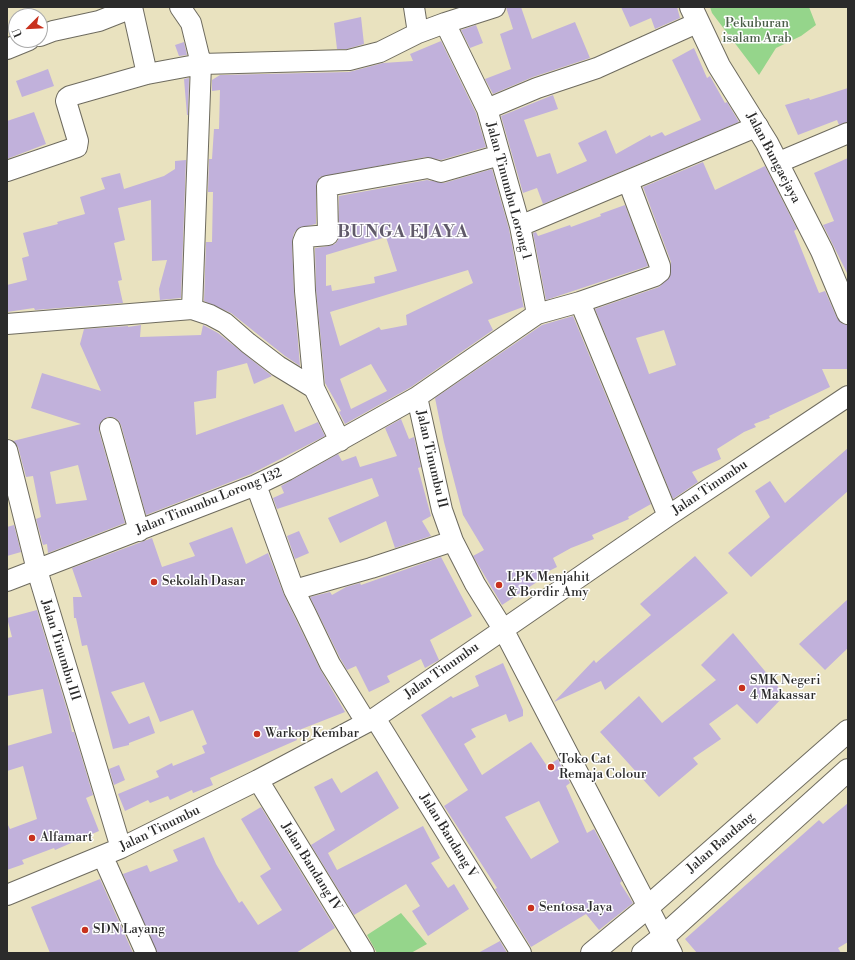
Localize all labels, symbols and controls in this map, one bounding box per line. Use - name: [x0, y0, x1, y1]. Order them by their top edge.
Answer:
- north arrow: [8, 8, 48, 48]
- park label: Pekuburan isalam Arab: [722, 16, 792, 47]
- text: U: [10, 26, 26, 39]
- street label: Jalan Bungaejaya: [742, 110, 804, 206]
- street label: Jalan Tinumbu Lorong 1: [482, 121, 534, 261]
- district label: BUNGA EJAYA: [337, 223, 469, 243]
- street label: Jalan Tinumbu II: [412, 408, 450, 510]
- street label: Jalan Tinumbu: [669, 457, 751, 519]
- street label: Jalan Tinumbu Lorong 132: [134, 465, 284, 539]
- place label: LPK Menjahit & Bordir Amy: [507, 570, 590, 601]
- place label: Sekolah Dasar: [162, 574, 245, 590]
- marker: Sekolah Dasar: [149, 577, 159, 587]
- marker: LPK Menjahit & Bordir Amy: [494, 580, 504, 590]
- street label: Jalan Tinumbu III: [37, 597, 83, 703]
- street label: Jalan Tinumbu: [402, 639, 482, 703]
- place label: SMK Negeri 4 Makassar: [750, 673, 820, 704]
- marker: SMK Negeri 4 Makassar: [737, 683, 747, 693]
- place label: Warkop Kembar: [265, 726, 359, 742]
- marker: Warkop Kembar: [252, 729, 262, 739]
- place label: Toko Cat Remaja Colour: [559, 752, 646, 783]
- marker: Toko Cat Remaja Colour: [546, 762, 556, 772]
- street label: Jalan Bandang V: [416, 791, 480, 881]
- street label: Jalan Tinumbu: [117, 803, 203, 855]
- street label: Jalan Bandang: [684, 809, 758, 877]
- street label: Jalan Bandang IV: [277, 820, 345, 914]
- place label: Alfamart: [40, 830, 93, 846]
- marker: Alfamart: [27, 833, 37, 843]
- place label: Sentosa Jaya: [539, 900, 612, 916]
- marker: Sentosa Jaya: [526, 903, 536, 913]
- place label: SDN Layang: [93, 922, 165, 938]
- marker: SDN Layang: [80, 925, 90, 935]

